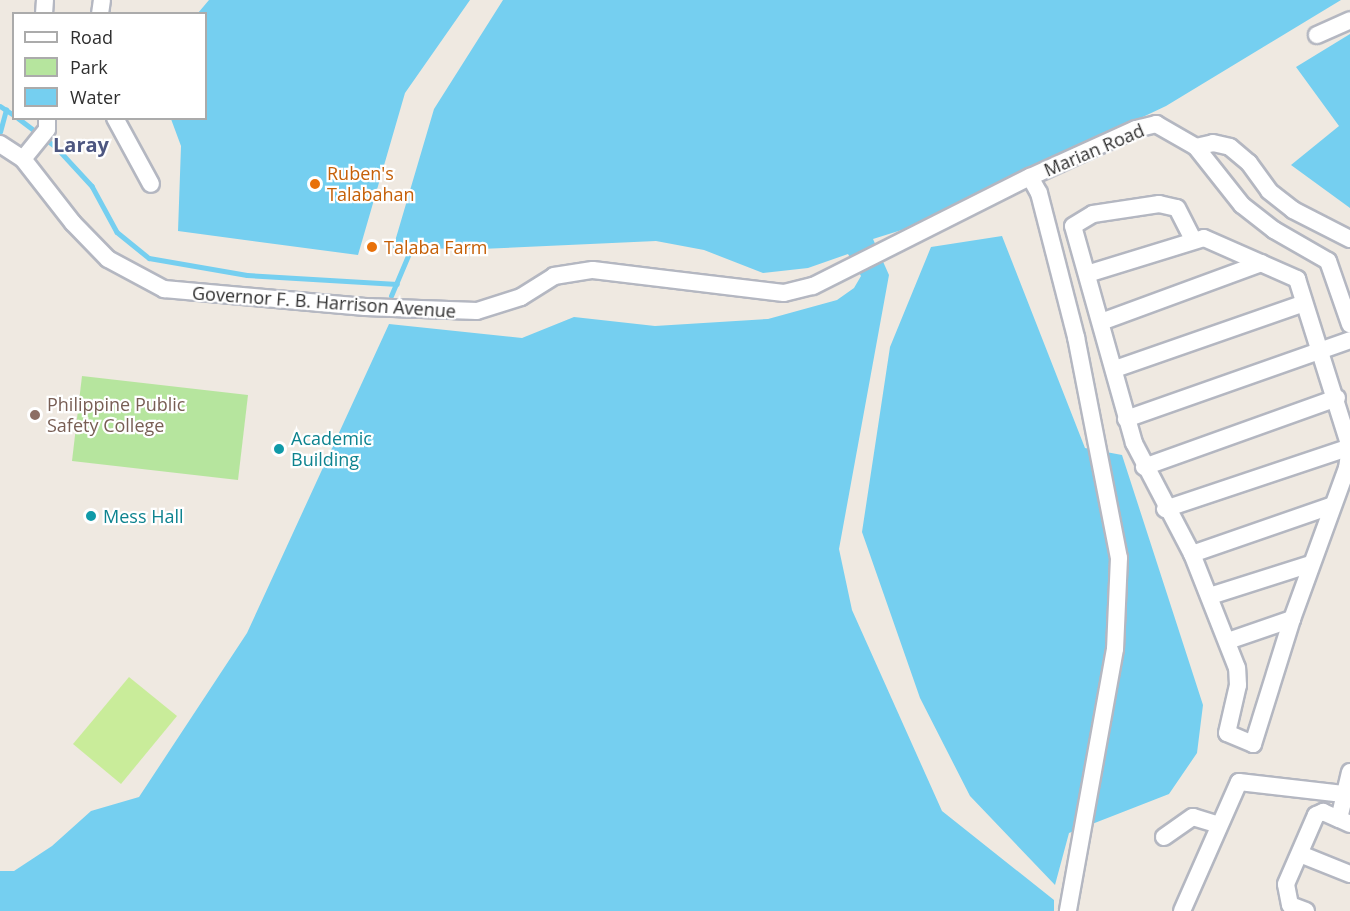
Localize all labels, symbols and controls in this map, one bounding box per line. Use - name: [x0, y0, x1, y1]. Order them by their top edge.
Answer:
- legend: [12, 12, 207, 120]
- text: Road: [70, 25, 113, 49]
- text: Park: [70, 55, 108, 79]
- text: Water: [70, 85, 121, 109]
- street label: Marian Road: [1041, 119, 1147, 181]
- district label: Laray: [53, 132, 109, 156]
- place label: Ruben's Talabahan: [327, 163, 415, 206]
- marker: Ruben's Talabahan: [308, 177, 322, 191]
- place label: Talaba Farm: [384, 236, 487, 258]
- marker: Talaba Farm: [365, 240, 379, 254]
- street label: Governor F. B. Harrison Avenue: [191, 282, 457, 322]
- place label: Philippine Public Safety College: [47, 394, 185, 436]
- marker: Philippine Public Safety College: [28, 408, 42, 422]
- place label: Academic Building: [291, 428, 372, 470]
- marker: Academic Building: [272, 442, 286, 456]
- place label: Mess Hall: [103, 505, 183, 527]
- marker: Mess Hall: [84, 509, 98, 523]

